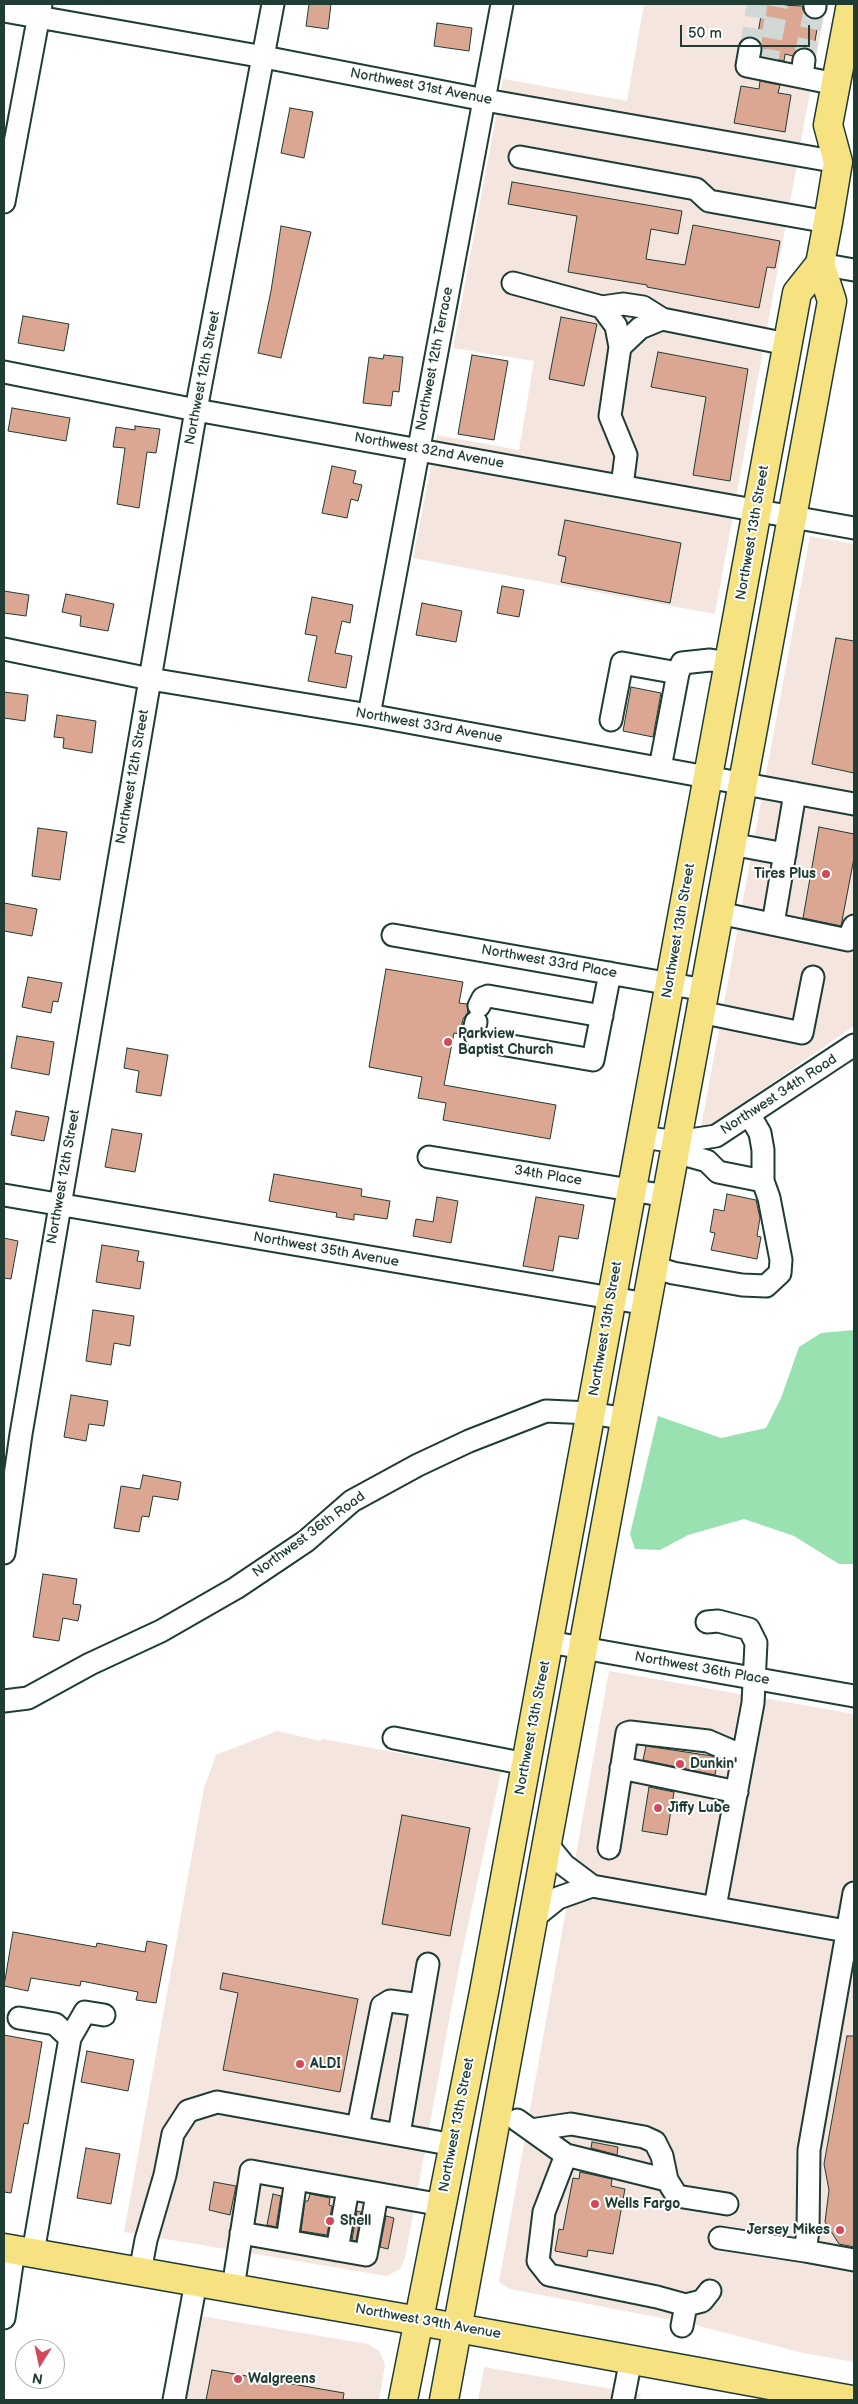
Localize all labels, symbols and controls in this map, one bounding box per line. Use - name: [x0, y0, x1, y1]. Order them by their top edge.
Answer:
- scale bar: [683, 15, 813, 47]
- text: 50 m: [688, 24, 722, 43]
- street label: Northwest 31st Avenue: [349, 65, 493, 109]
- street label: Northwest 12th Terrace: [413, 286, 457, 432]
- street label: Northwest 12th Street: [182, 310, 224, 446]
- street label: Northwest 32nd Avenue: [353, 430, 505, 472]
- street label: Northwest 13th Street: [733, 464, 773, 602]
- street label: Northwest 33rd Avenue: [354, 705, 504, 747]
- street label: Northwest 12th Street: [113, 708, 153, 846]
- street label: Northwest 13th Street: [659, 862, 699, 1000]
- place label: Tires Plus: [754, 866, 816, 882]
- marker: Tires Plus: [820, 868, 832, 880]
- street label: Northwest 33rd Place: [480, 942, 618, 982]
- place label: Parkview Baptist Church: [458, 1026, 553, 1058]
- marker: Parkview Baptist Church: [442, 1036, 454, 1048]
- street label: Northwest 34th Road: [718, 1051, 840, 1139]
- street label: Northwest 12th Street: [44, 1108, 84, 1246]
- street label: 34th Place: [513, 1162, 583, 1190]
- street label: Northwest 35th Avenue: [252, 1229, 400, 1271]
- street label: Northwest 13th Street: [586, 1260, 626, 1398]
- street label: Northwest 36th Road: [249, 1489, 369, 1581]
- street label: Northwest 36th Place: [633, 1649, 771, 1689]
- street label: Northwest 13th Street: [512, 1659, 554, 1797]
- place label: Dunkin': [690, 1756, 737, 1772]
- marker: Dunkin': [674, 1758, 686, 1770]
- place label: Jiffy Lube: [668, 1800, 730, 1816]
- marker: Jiffy Lube: [652, 1802, 664, 1814]
- place label: ALDI: [310, 2056, 341, 2072]
- street label: Northwest 13th Street: [436, 2056, 478, 2194]
- marker: ALDI: [294, 2058, 306, 2070]
- place label: Wells Fargo: [605, 2196, 680, 2212]
- marker: Wells Fargo: [589, 2198, 601, 2210]
- place label: Shell: [340, 2213, 371, 2229]
- marker: Shell: [324, 2215, 336, 2227]
- place label: Jersey Mikes: [747, 2222, 830, 2238]
- marker: Jersey Mikes: [834, 2224, 846, 2236]
- street label: Northwest 39th Avenue: [354, 2301, 502, 2343]
- north arrow: [15, 2339, 65, 2389]
- text: N: [31, 2369, 44, 2388]
- place label: Walgreens: [248, 2371, 316, 2387]
- marker: Walgreens: [232, 2373, 244, 2385]

